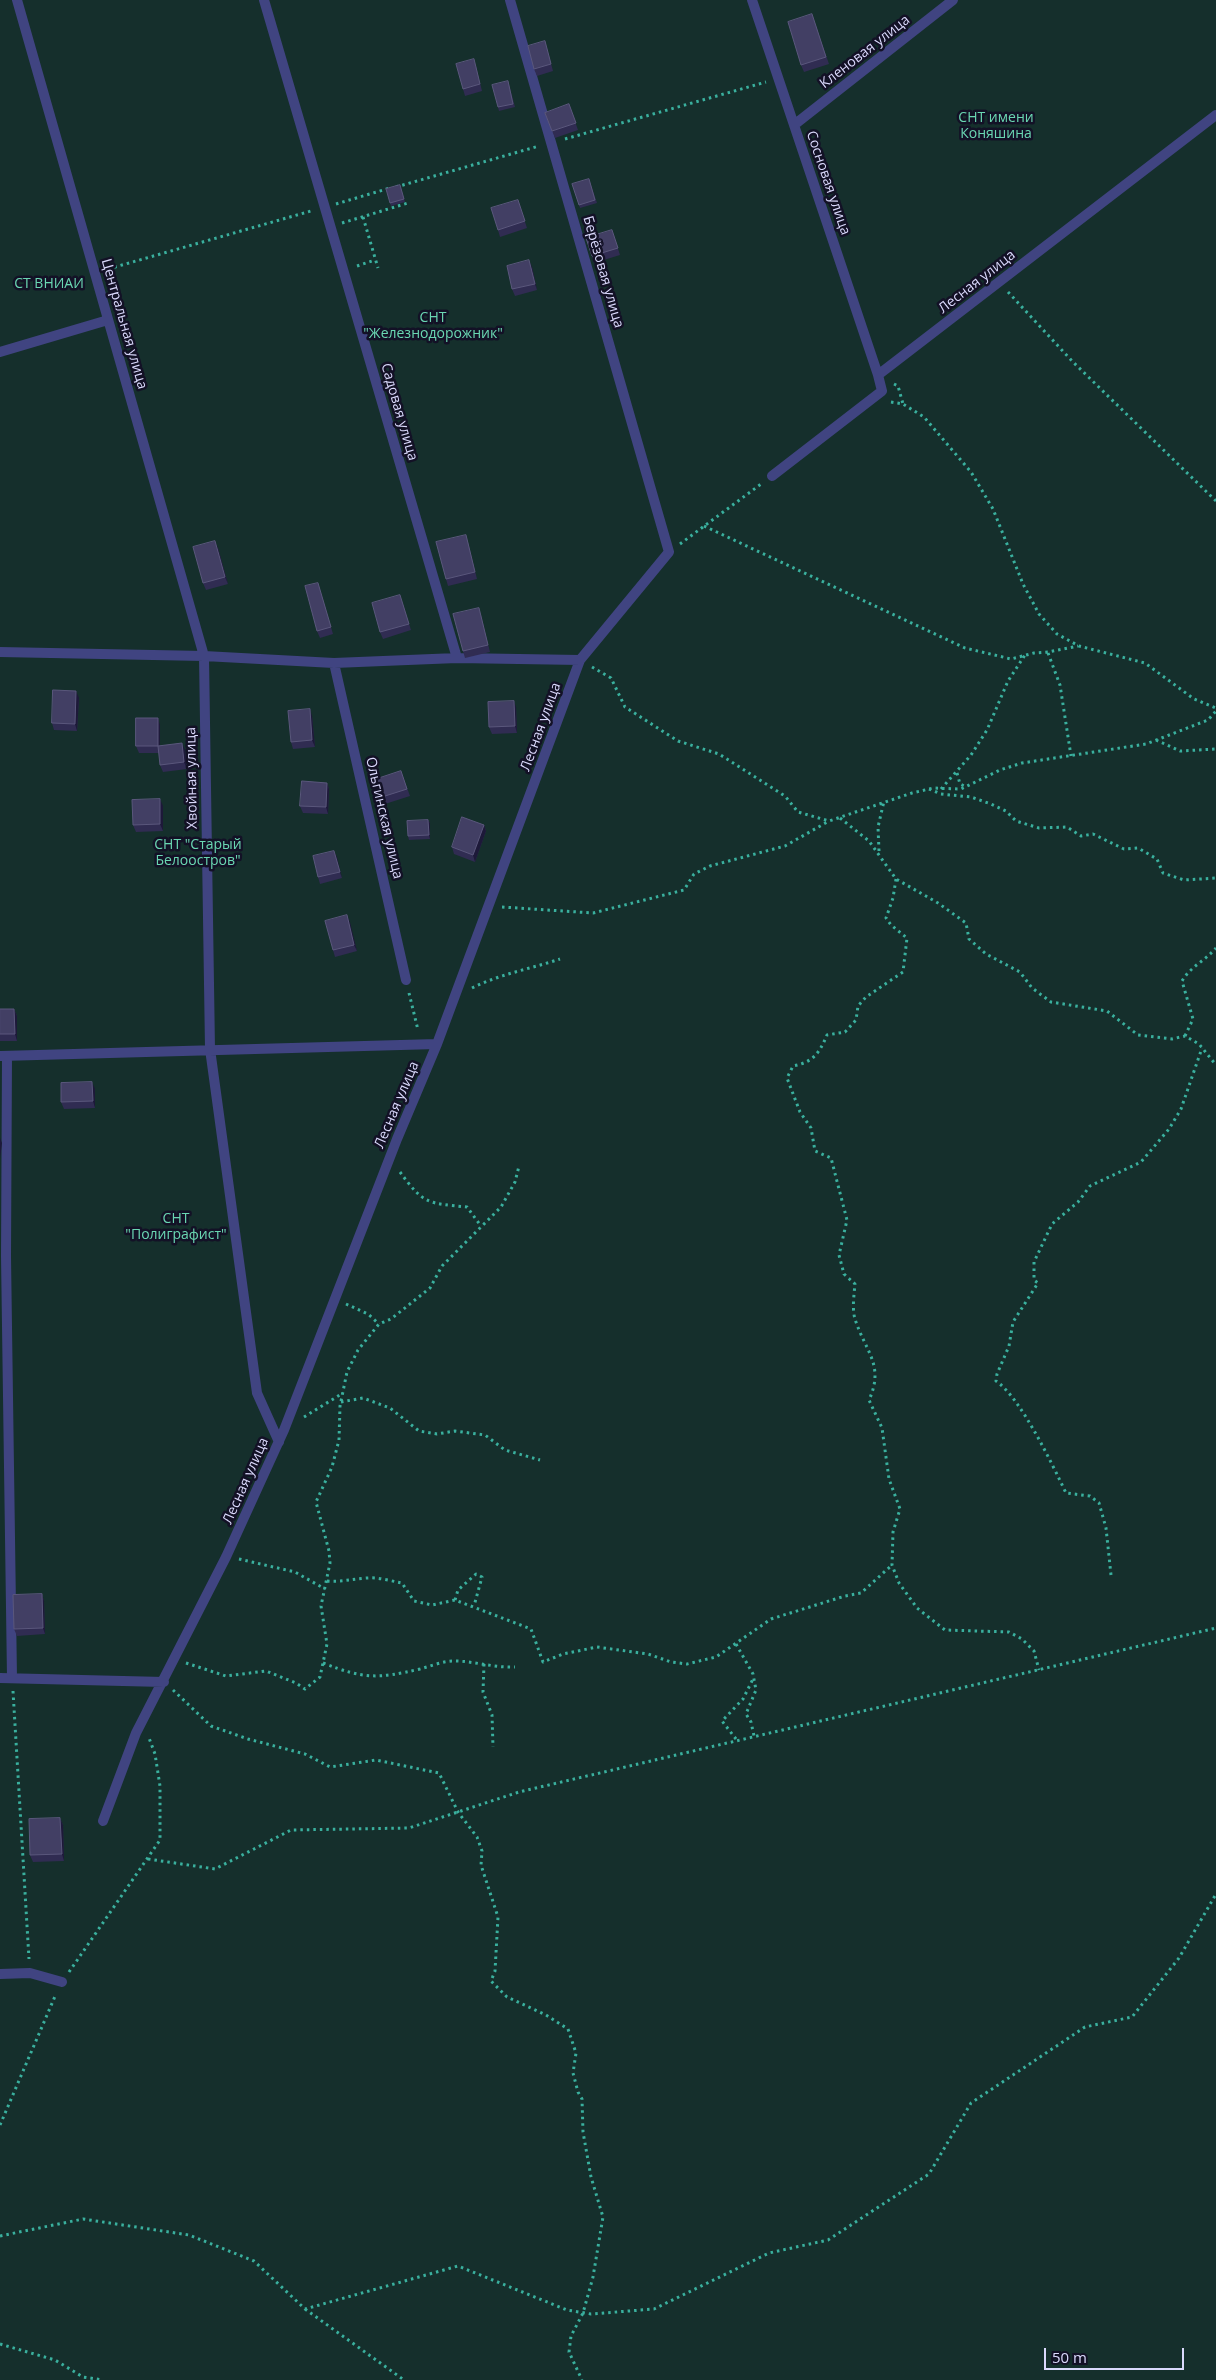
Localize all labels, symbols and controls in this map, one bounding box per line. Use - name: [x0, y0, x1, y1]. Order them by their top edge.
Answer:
- street label: Кленовая улица: [817, 12, 913, 92]
- park label: СНТ имени Коняшина: [958, 110, 1034, 142]
- street label: Сосновая улица: [802, 129, 854, 237]
- street label: Берёзовая улица: [579, 214, 627, 330]
- street label: Лесная улица: [935, 247, 1019, 317]
- street label: Центральная улица: [97, 257, 151, 391]
- park label: СТ ВНИАИ: [14, 276, 84, 292]
- park label: СНТ "Железнодорожник": [363, 310, 503, 342]
- street label: Садовая улица: [377, 361, 421, 463]
- street label: Лесная улица: [517, 680, 565, 774]
- street label: Хвойная улица: [183, 727, 201, 829]
- street label: Ольгинская улица: [362, 755, 406, 881]
- park label: СНТ "Старый Белоостров": [154, 837, 242, 870]
- street label: Лесная улица: [371, 1059, 423, 1151]
- park label: СНТ "Полиграфист": [125, 1211, 227, 1244]
- street label: Лесная улица: [219, 1435, 273, 1527]
- scale bar: [1046, 2338, 1186, 2370]
- text: 50 m: [1052, 2347, 1087, 2367]

